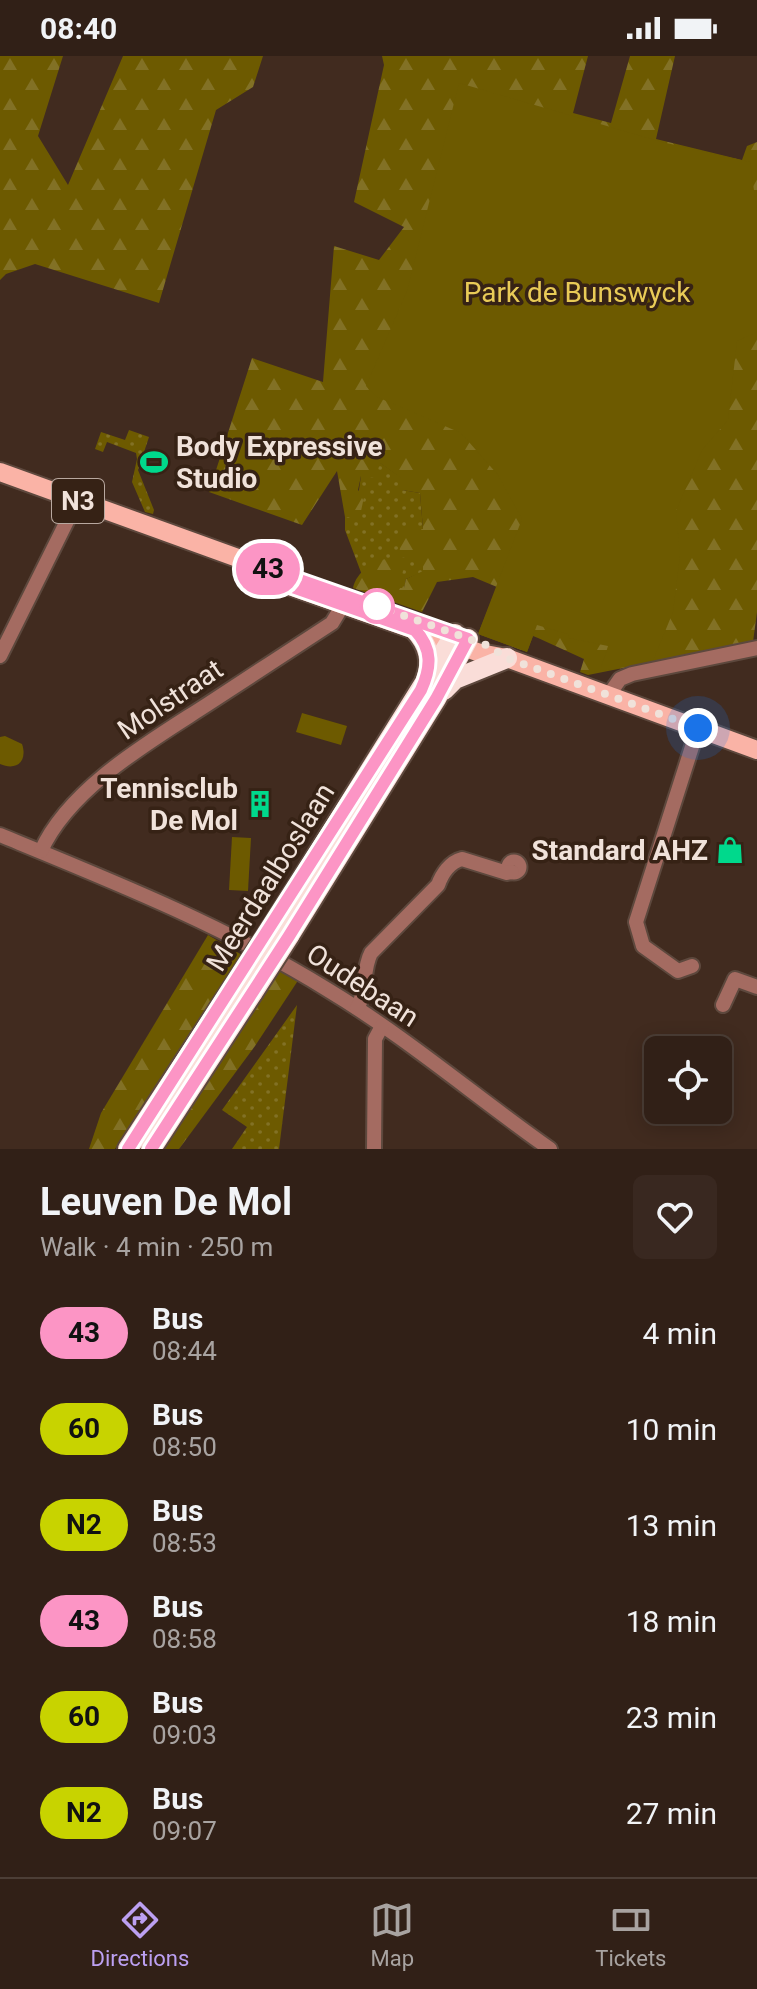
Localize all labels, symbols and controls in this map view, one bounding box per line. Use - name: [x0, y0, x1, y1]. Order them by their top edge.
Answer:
- text: 08:40: [40, 11, 117, 46]
- park label: Park de Bunswyck: [464, 276, 691, 309]
- place label: Body Expressive Studio: [176, 430, 383, 495]
- sports icon: Body Expressive Studio: [139, 447, 169, 477]
- road number: N3: [52, 479, 104, 523]
- line badge: 43: [232, 543, 304, 595]
- text: 43: [252, 552, 284, 585]
- unlabelled marker: [360, 589, 394, 623]
- street label: Molstraat: [112, 652, 229, 746]
- your location: [678, 708, 718, 748]
- place label: Tennisclub De Mol: [100, 772, 238, 837]
- street label: Meerdaalboslaan: [199, 777, 341, 977]
- building icon: Tennisclub De Mol: [245, 789, 275, 819]
- place label: Standard AHZ: [532, 834, 708, 867]
- shop icon: Standard AHZ: [715, 835, 745, 865]
- street label: Oudebaan: [300, 937, 425, 1034]
- map controls: [644, 1036, 732, 1124]
- button: locate: [644, 1036, 732, 1124]
- button: heart: [633, 1175, 717, 1259]
- text: Leuven De Mol: [40, 1180, 292, 1224]
- text: Walk · 4 min · 250 m: [40, 1232, 273, 1262]
- text: Bus: [152, 1301, 203, 1336]
- text: 43: [68, 1316, 100, 1349]
- text: 4 min: [643, 1316, 717, 1351]
- text: 08:44: [152, 1336, 217, 1366]
- text: Bus: [152, 1397, 203, 1432]
- text: 60: [68, 1412, 100, 1445]
- text: 10 min: [626, 1412, 717, 1447]
- text: 08:50: [152, 1432, 217, 1462]
- text: Bus: [152, 1493, 203, 1528]
- text: N2: [66, 1508, 102, 1541]
- text: 13 min: [626, 1508, 717, 1543]
- text: 08:53: [152, 1528, 217, 1558]
- text: Bus: [152, 1589, 203, 1624]
- text: 43: [68, 1604, 100, 1637]
- text: 18 min: [626, 1604, 717, 1639]
- text: 08:58: [152, 1624, 217, 1654]
- text: Bus: [152, 1685, 203, 1720]
- text: 60: [68, 1700, 100, 1733]
- text: 23 min: [626, 1700, 717, 1735]
- text: 09:03: [152, 1720, 217, 1750]
- text: Bus: [152, 1781, 203, 1816]
- text: N2: [66, 1796, 102, 1829]
- text: 27 min: [626, 1796, 717, 1831]
- text: 09:07: [152, 1816, 217, 1846]
- tab: Directions: [91, 1898, 189, 1971]
- tab: Map: [370, 1898, 414, 1971]
- tab: Tickets: [595, 1898, 666, 1971]

